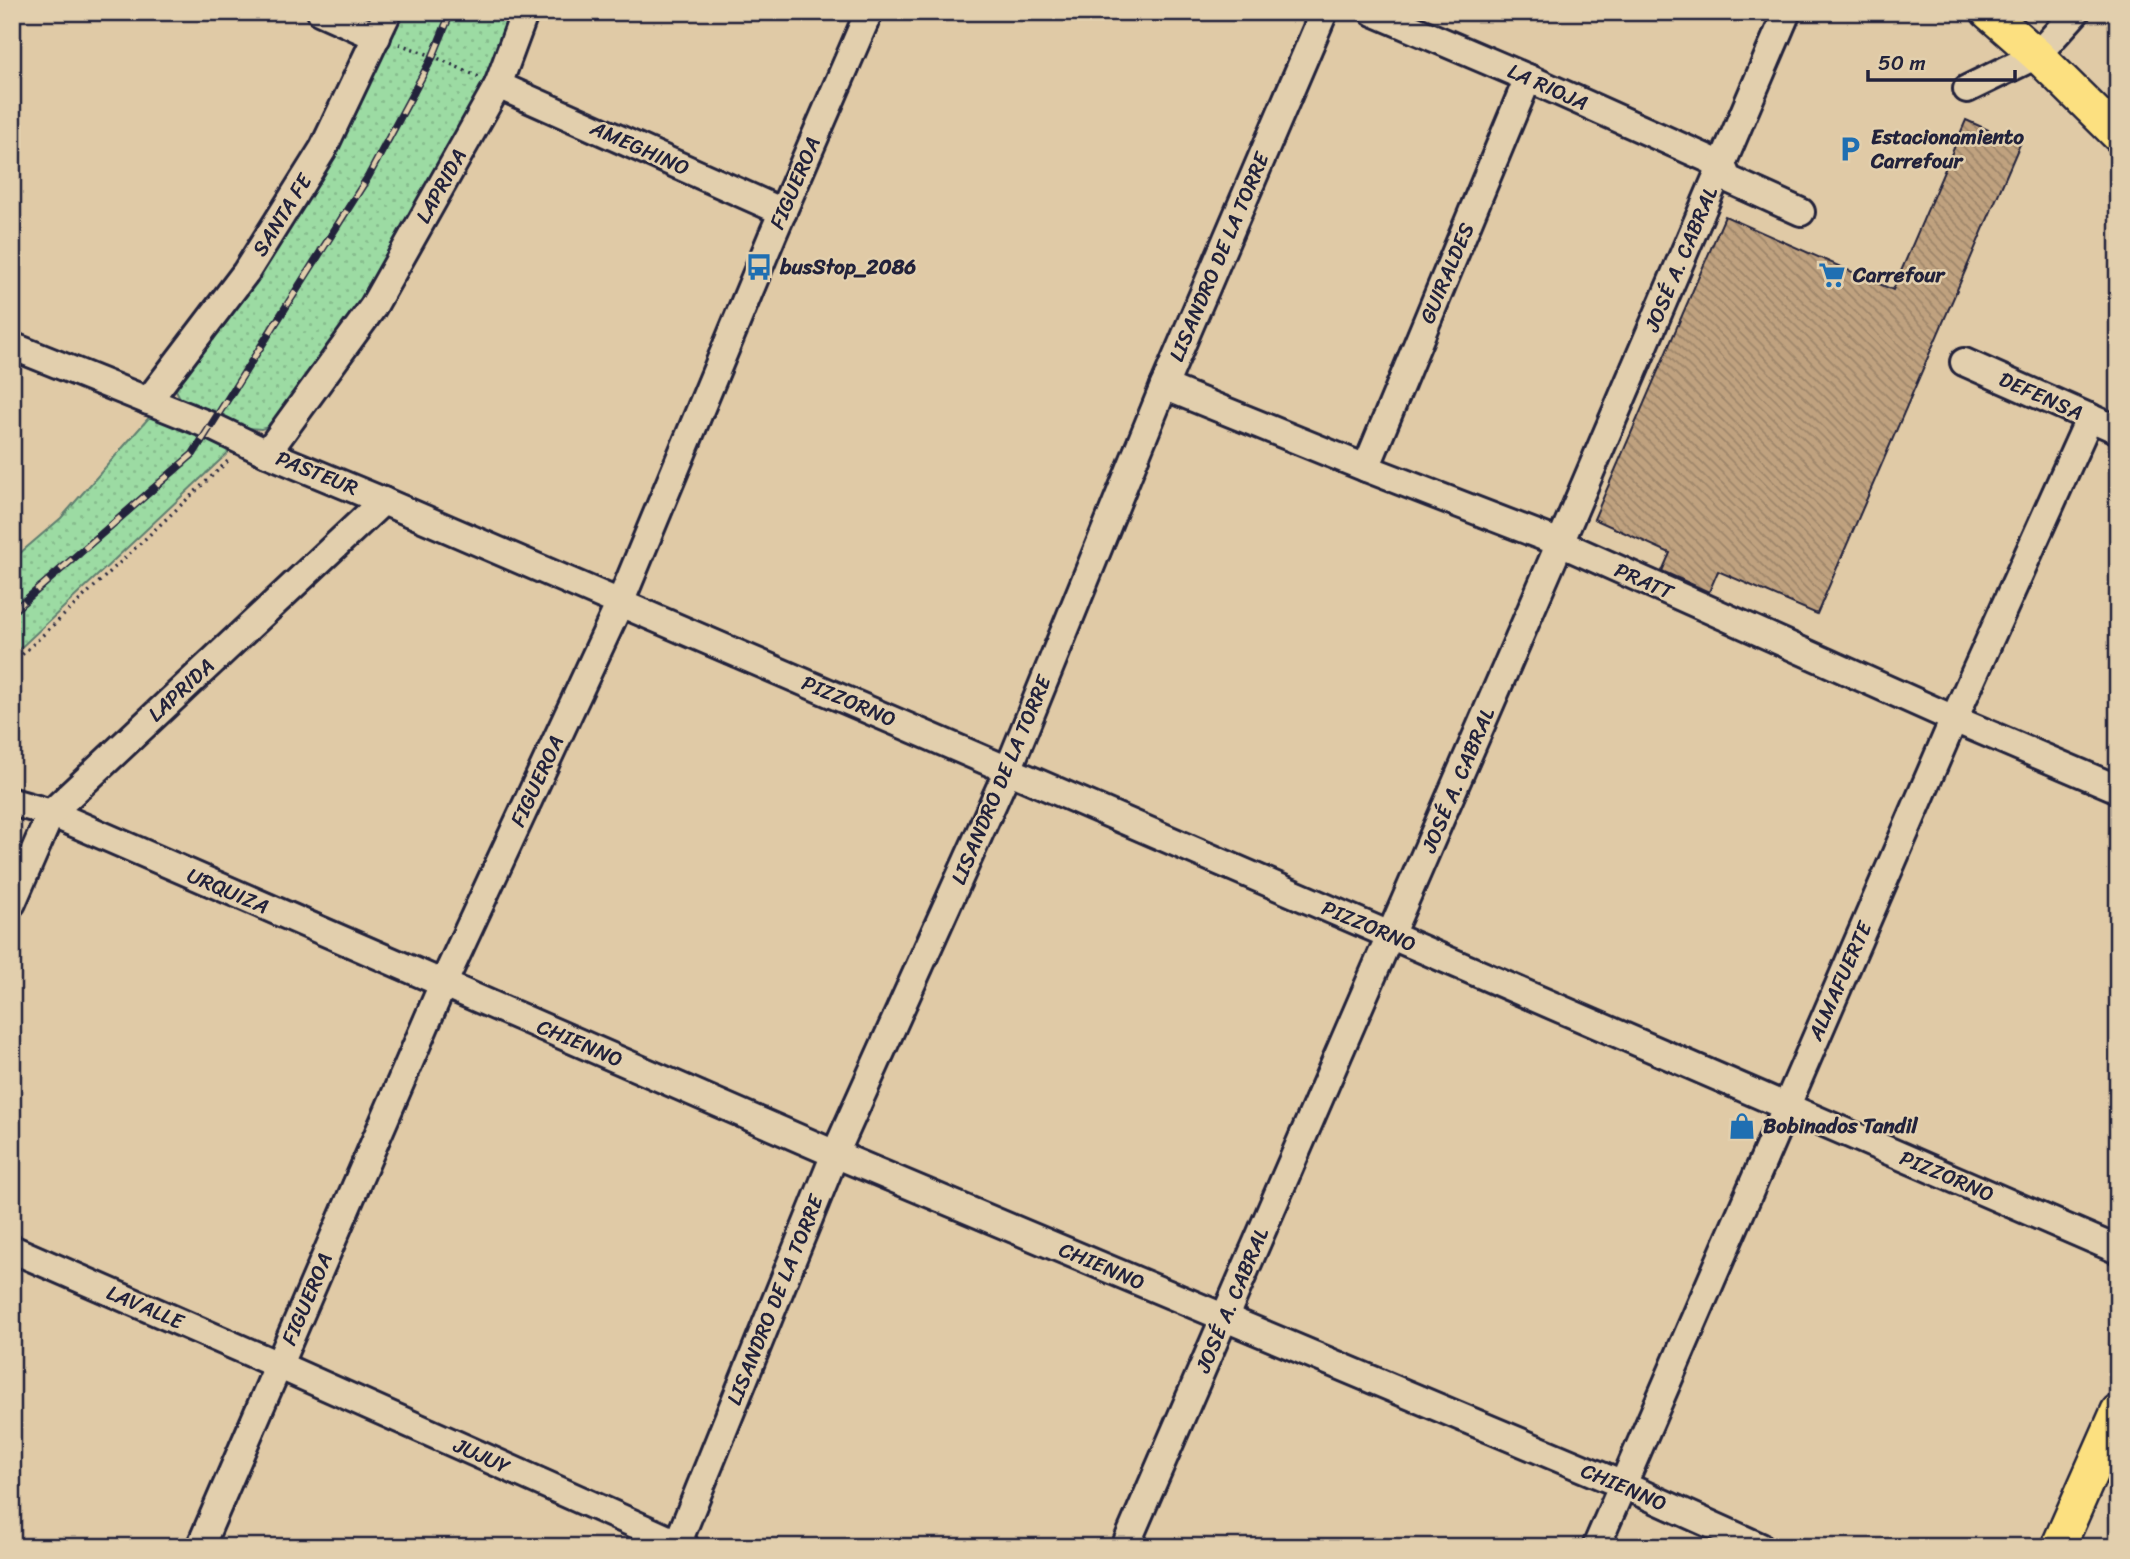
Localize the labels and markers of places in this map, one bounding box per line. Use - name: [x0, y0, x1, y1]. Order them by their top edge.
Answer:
- place label: Estacionamiento Carrefour: [1870, 118, 2024, 180]
- parking icon: Estacionamiento Carrefour: [1835, 134, 1865, 164]
- place label: busStop_2086: [779, 248, 916, 286]
- bus stop icon: busStop_2086: [744, 252, 774, 282]
- place label: Carrefour: [1852, 256, 1946, 294]
- supermarket icon: Carrefour: [1817, 260, 1847, 290]
- place label: Bobinados Tandil: [1763, 1107, 1918, 1145]
- shop icon: Bobinados Tandil: [1727, 1111, 1757, 1141]

